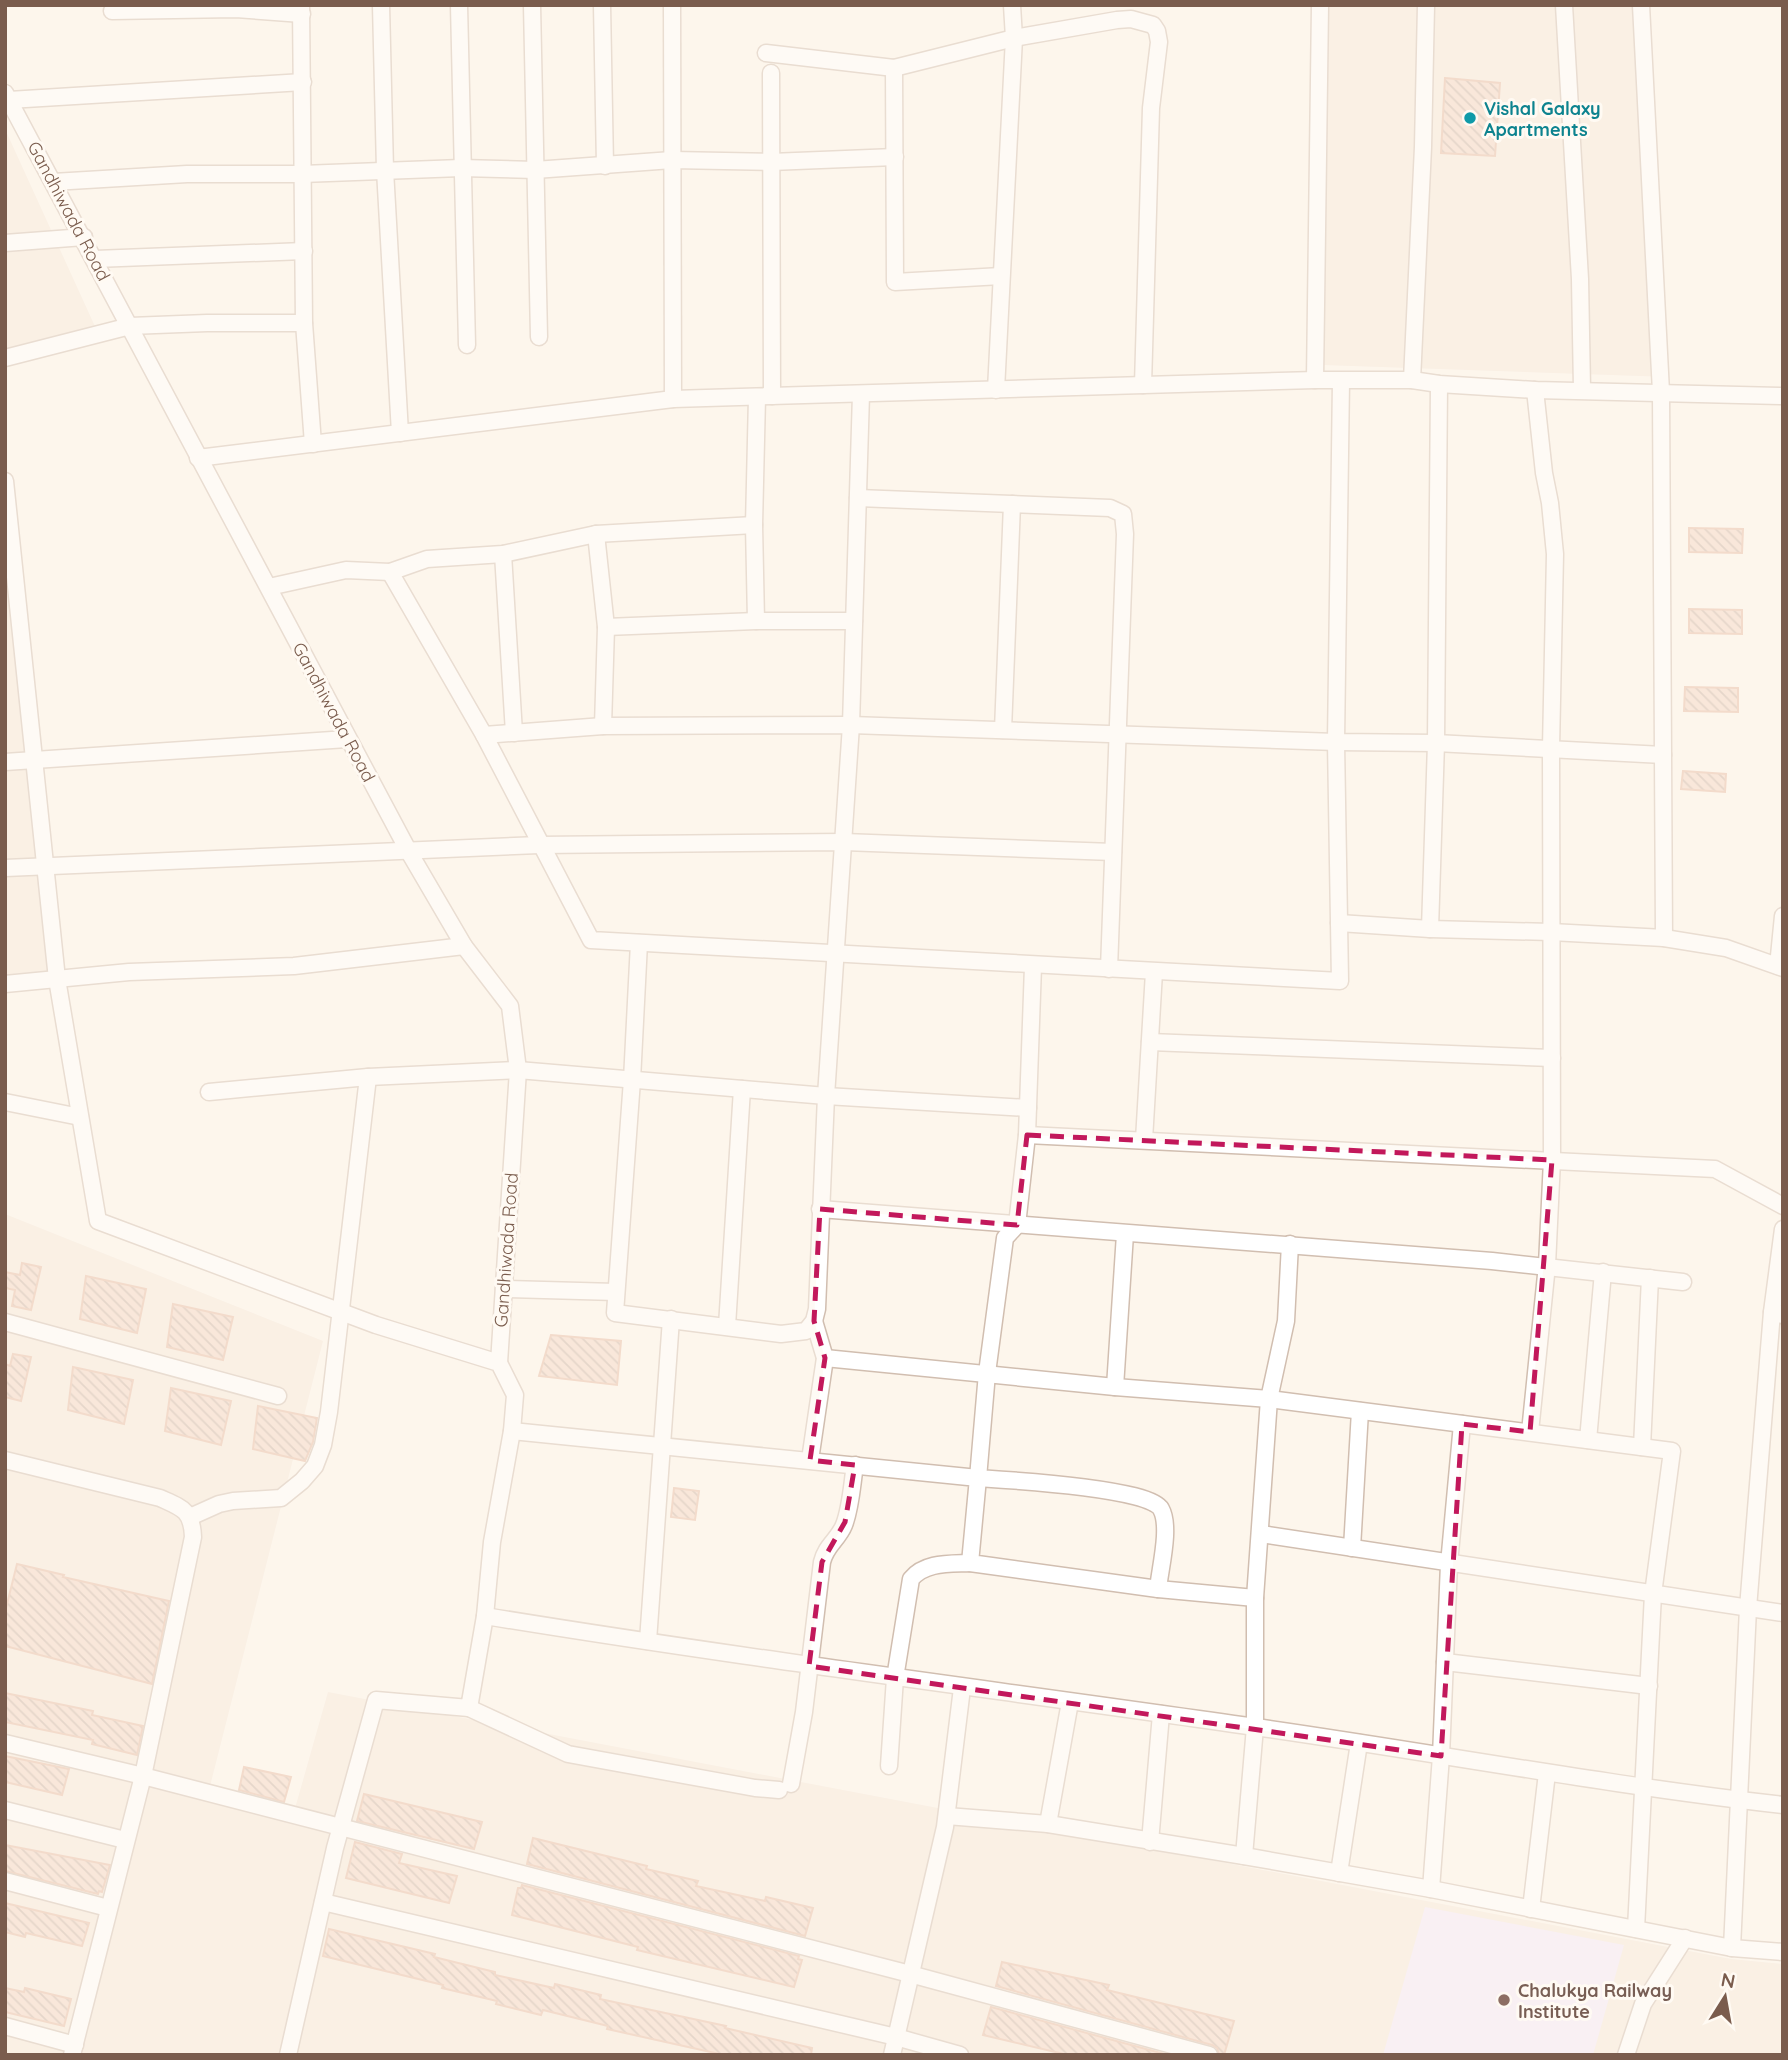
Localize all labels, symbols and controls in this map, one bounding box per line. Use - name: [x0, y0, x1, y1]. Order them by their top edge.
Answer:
- place label: Vishal Galaxy Apartments: [1484, 97, 1600, 141]
- marker: Vishal Galaxy Apartments: [1462, 110, 1478, 126]
- street label: Gandhiwada Road: [22, 137, 116, 285]
- street label: Gandhiwada Road: [287, 638, 381, 786]
- street label: Gandhiwada Road: [489, 1172, 523, 1328]
- north arrow: [1690, 1962, 1760, 2032]
- text: N: [1719, 1967, 1737, 1993]
- place label: Chalukya Railway Institute: [1518, 1979, 1672, 2023]
- marker: Chalukya Railway Institute: [1496, 1992, 1512, 2008]

